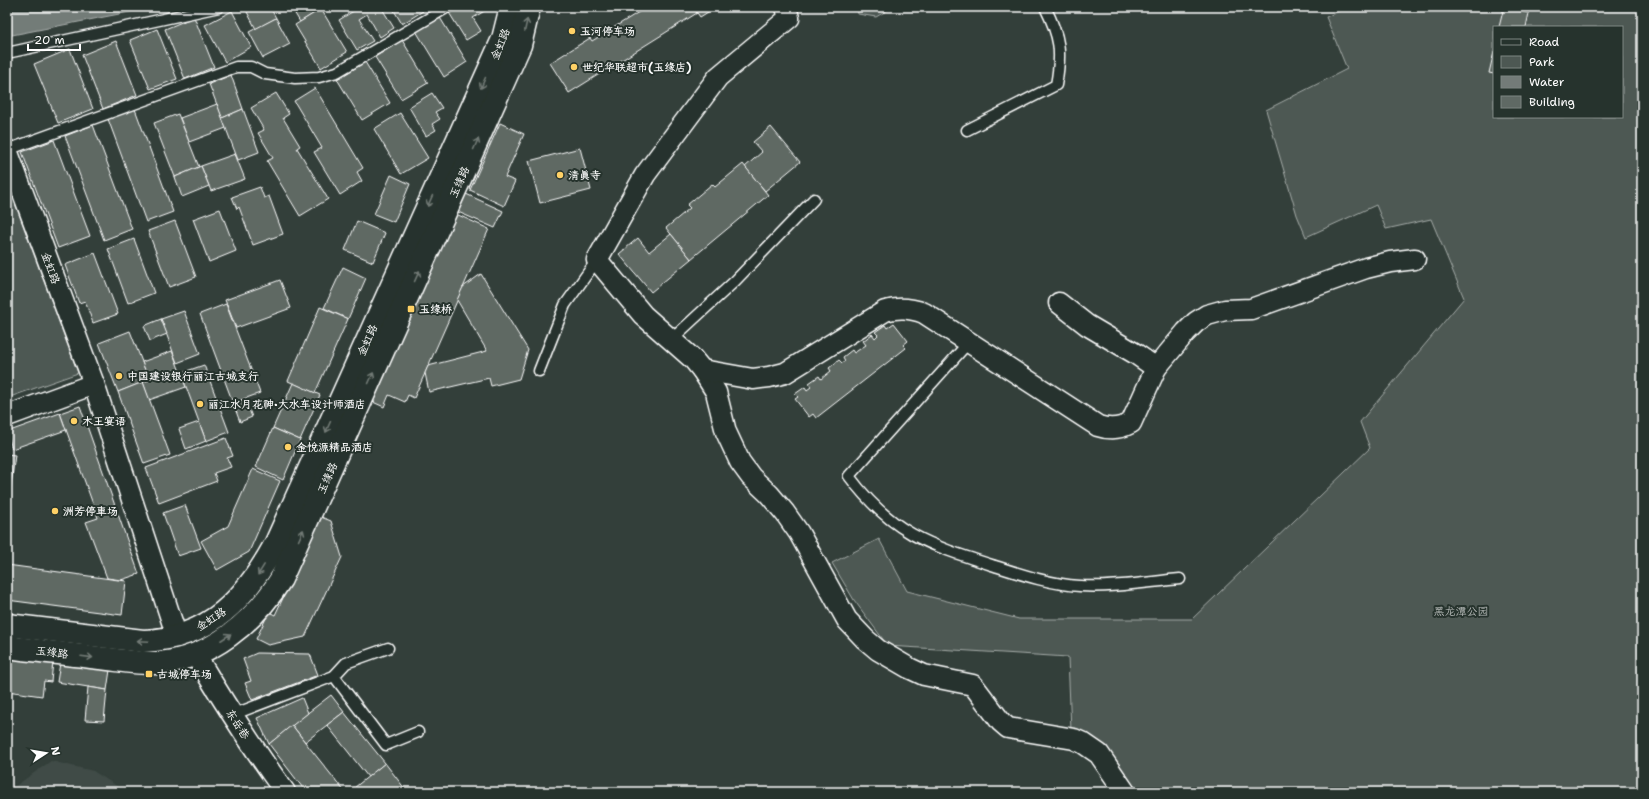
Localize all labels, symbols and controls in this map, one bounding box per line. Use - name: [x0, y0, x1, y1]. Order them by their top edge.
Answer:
- one-way arrow: [522, 19, 530, 32]
- place label: 玉河停车场: [580, 24, 635, 39]
- scale bar: [28, 26, 80, 52]
- street label: 金虹路: [487, 26, 514, 62]
- marker: 玉河停车场: [567, 26, 577, 36]
- legend: [1493, 26, 1623, 118]
- text: 20 m: [34, 32, 65, 48]
- text: Road: [1529, 34, 1560, 50]
- text: Park: [1529, 54, 1555, 70]
- place label: 世纪华联超市(玉缘店): [582, 60, 692, 75]
- marker: 世纪华联超市(玉缘店): [569, 62, 579, 72]
- text: Water: [1529, 74, 1565, 90]
- one-way arrow: [479, 76, 486, 88]
- text: Building: [1529, 94, 1575, 110]
- one-way arrow: [473, 139, 480, 151]
- street label: 玉缘路: [446, 164, 473, 200]
- place label: 清真寺: [568, 168, 601, 183]
- marker: 清真寺: [555, 170, 565, 180]
- one-way arrow: [426, 195, 433, 207]
- street label: 金虹路: [38, 250, 63, 286]
- one-way arrow: [414, 270, 421, 282]
- place label: 玉缘桥: [419, 302, 452, 317]
- marker: 玉缘桥: [406, 304, 416, 314]
- street label: 金虹路: [354, 322, 381, 358]
- place label: 中国建设银行丽江古城支行: [127, 369, 259, 384]
- marker: 中国建设银行丽江古城支行: [114, 371, 124, 381]
- one-way arrow: [368, 372, 376, 384]
- place label: 丽江水月花神·大水车设计师酒店: [208, 397, 366, 412]
- marker: 丽江水月花神·大水车设计师酒店: [195, 399, 205, 409]
- place label: 木王宴语: [82, 414, 126, 429]
- marker: 木王宴语: [69, 416, 79, 426]
- one-way arrow: [324, 421, 331, 433]
- place label: 金悦源精品酒店: [296, 440, 373, 455]
- marker: 金悦源精品酒店: [283, 442, 293, 452]
- street label: 玉缘路: [314, 460, 341, 496]
- place label: 洲芳停車场: [63, 504, 118, 519]
- marker: 洲芳停車场: [50, 506, 60, 516]
- one-way arrow: [298, 529, 305, 541]
- one-way arrow: [256, 564, 264, 576]
- street label: 金虹路: [193, 604, 229, 635]
- park label: 黑龙潭公园: [1434, 604, 1489, 619]
- one-way arrow: [220, 633, 231, 642]
- one-way arrow: [137, 637, 150, 644]
- street label: 玉缘路: [35, 643, 69, 662]
- one-way arrow: [80, 653, 93, 660]
- place label: 古城停车场: [157, 667, 212, 682]
- marker: 古城停车场: [144, 669, 154, 679]
- street label: 东岳巷: [222, 706, 253, 742]
- north arrow: [26, 733, 66, 773]
- text: N: [47, 745, 64, 757]

